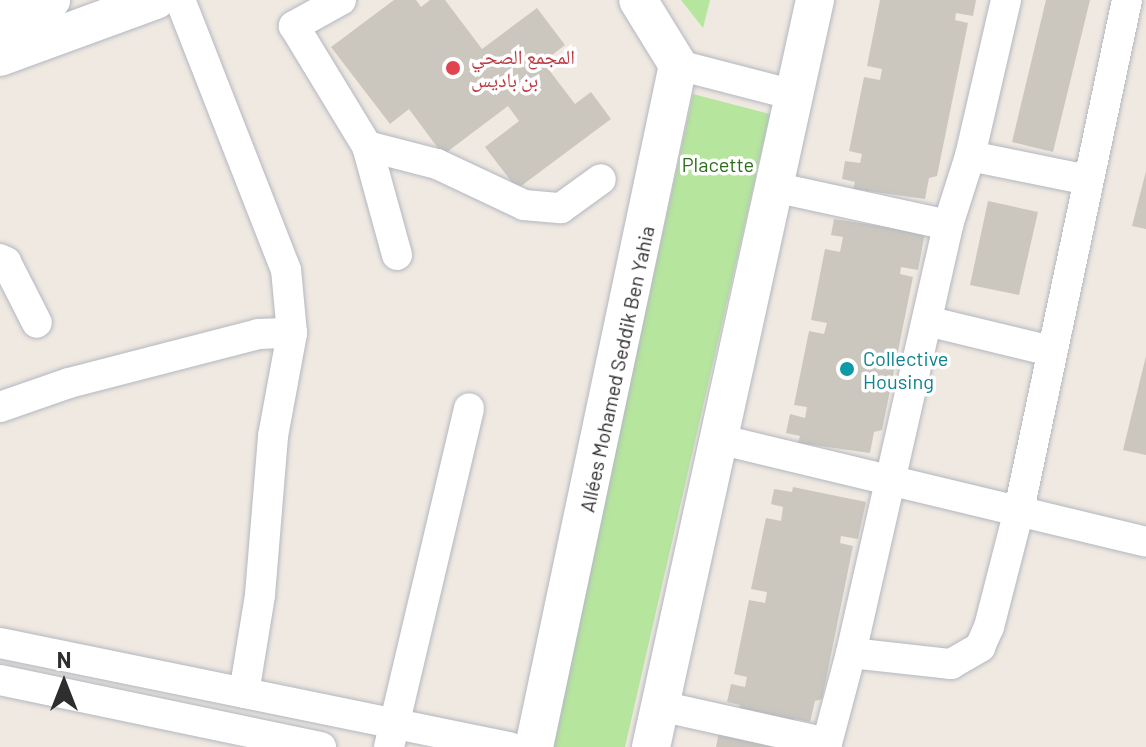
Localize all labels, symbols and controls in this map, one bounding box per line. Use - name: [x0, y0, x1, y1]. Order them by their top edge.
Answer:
- place label: المجمع الصحي بن باديس: [471, 44, 575, 91]
- marker: المجمع الصحي بن باديس: [442, 57, 464, 79]
- park label: Placette: [682, 152, 754, 176]
- street label: Allées Mohamed Seddik Ben Yahia: [575, 224, 659, 514]
- place label: Collective Housing: [863, 346, 948, 393]
- marker: Collective Housing: [838, 360, 856, 378]
- north arrow: [24, 643, 104, 723]
- text: N: [57, 646, 71, 672]

